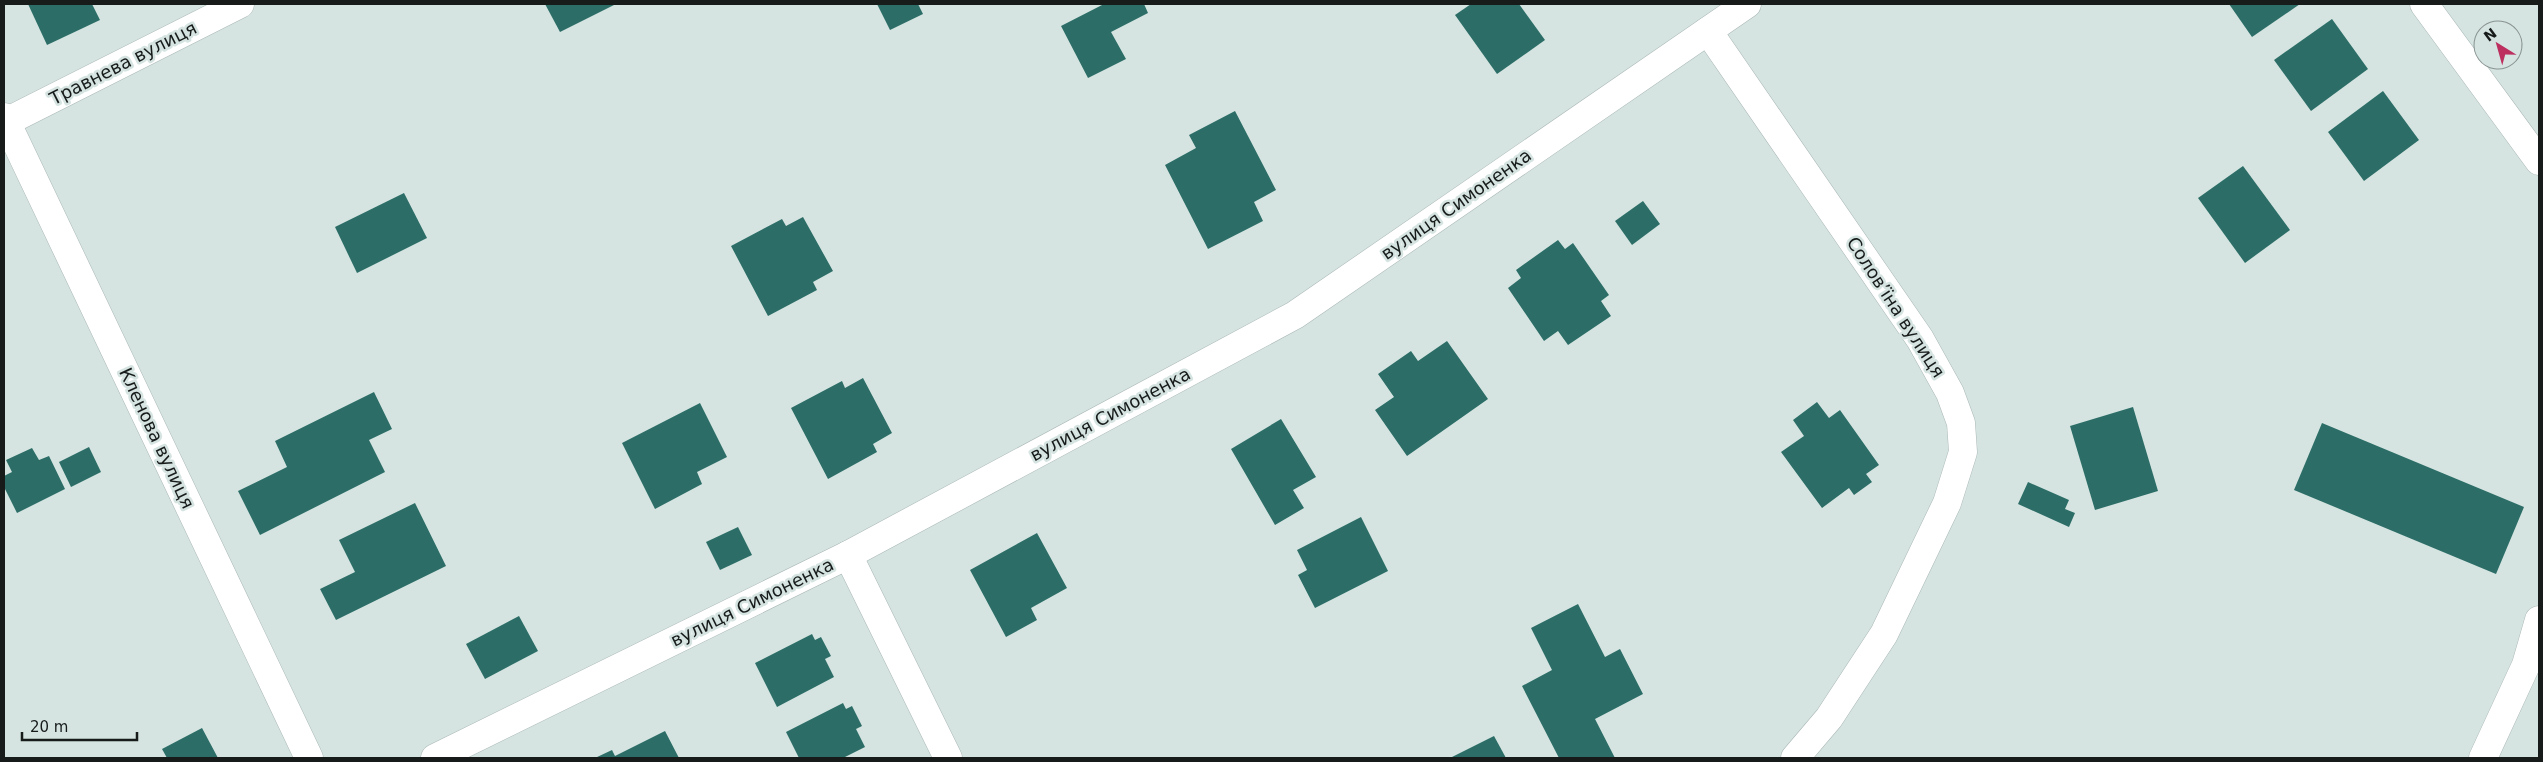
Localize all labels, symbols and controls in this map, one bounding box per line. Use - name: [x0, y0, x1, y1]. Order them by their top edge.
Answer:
- street label: Травнева вулиця: [45, 17, 200, 110]
- north arrow: [2473, 20, 2523, 70]
- text: N: [2481, 25, 2500, 45]
- street label: вулиця Симоненка: [1377, 144, 1535, 264]
- street label: Соловʼїна вулиця: [1843, 233, 1949, 381]
- street label: вулиця Симоненка: [1026, 363, 1194, 465]
- street label: Кленова вулиця: [115, 364, 199, 512]
- street label: вулиця Симоненка: [667, 553, 837, 651]
- scale bar: [22, 710, 138, 742]
- text: 20 m: [30, 718, 68, 736]

